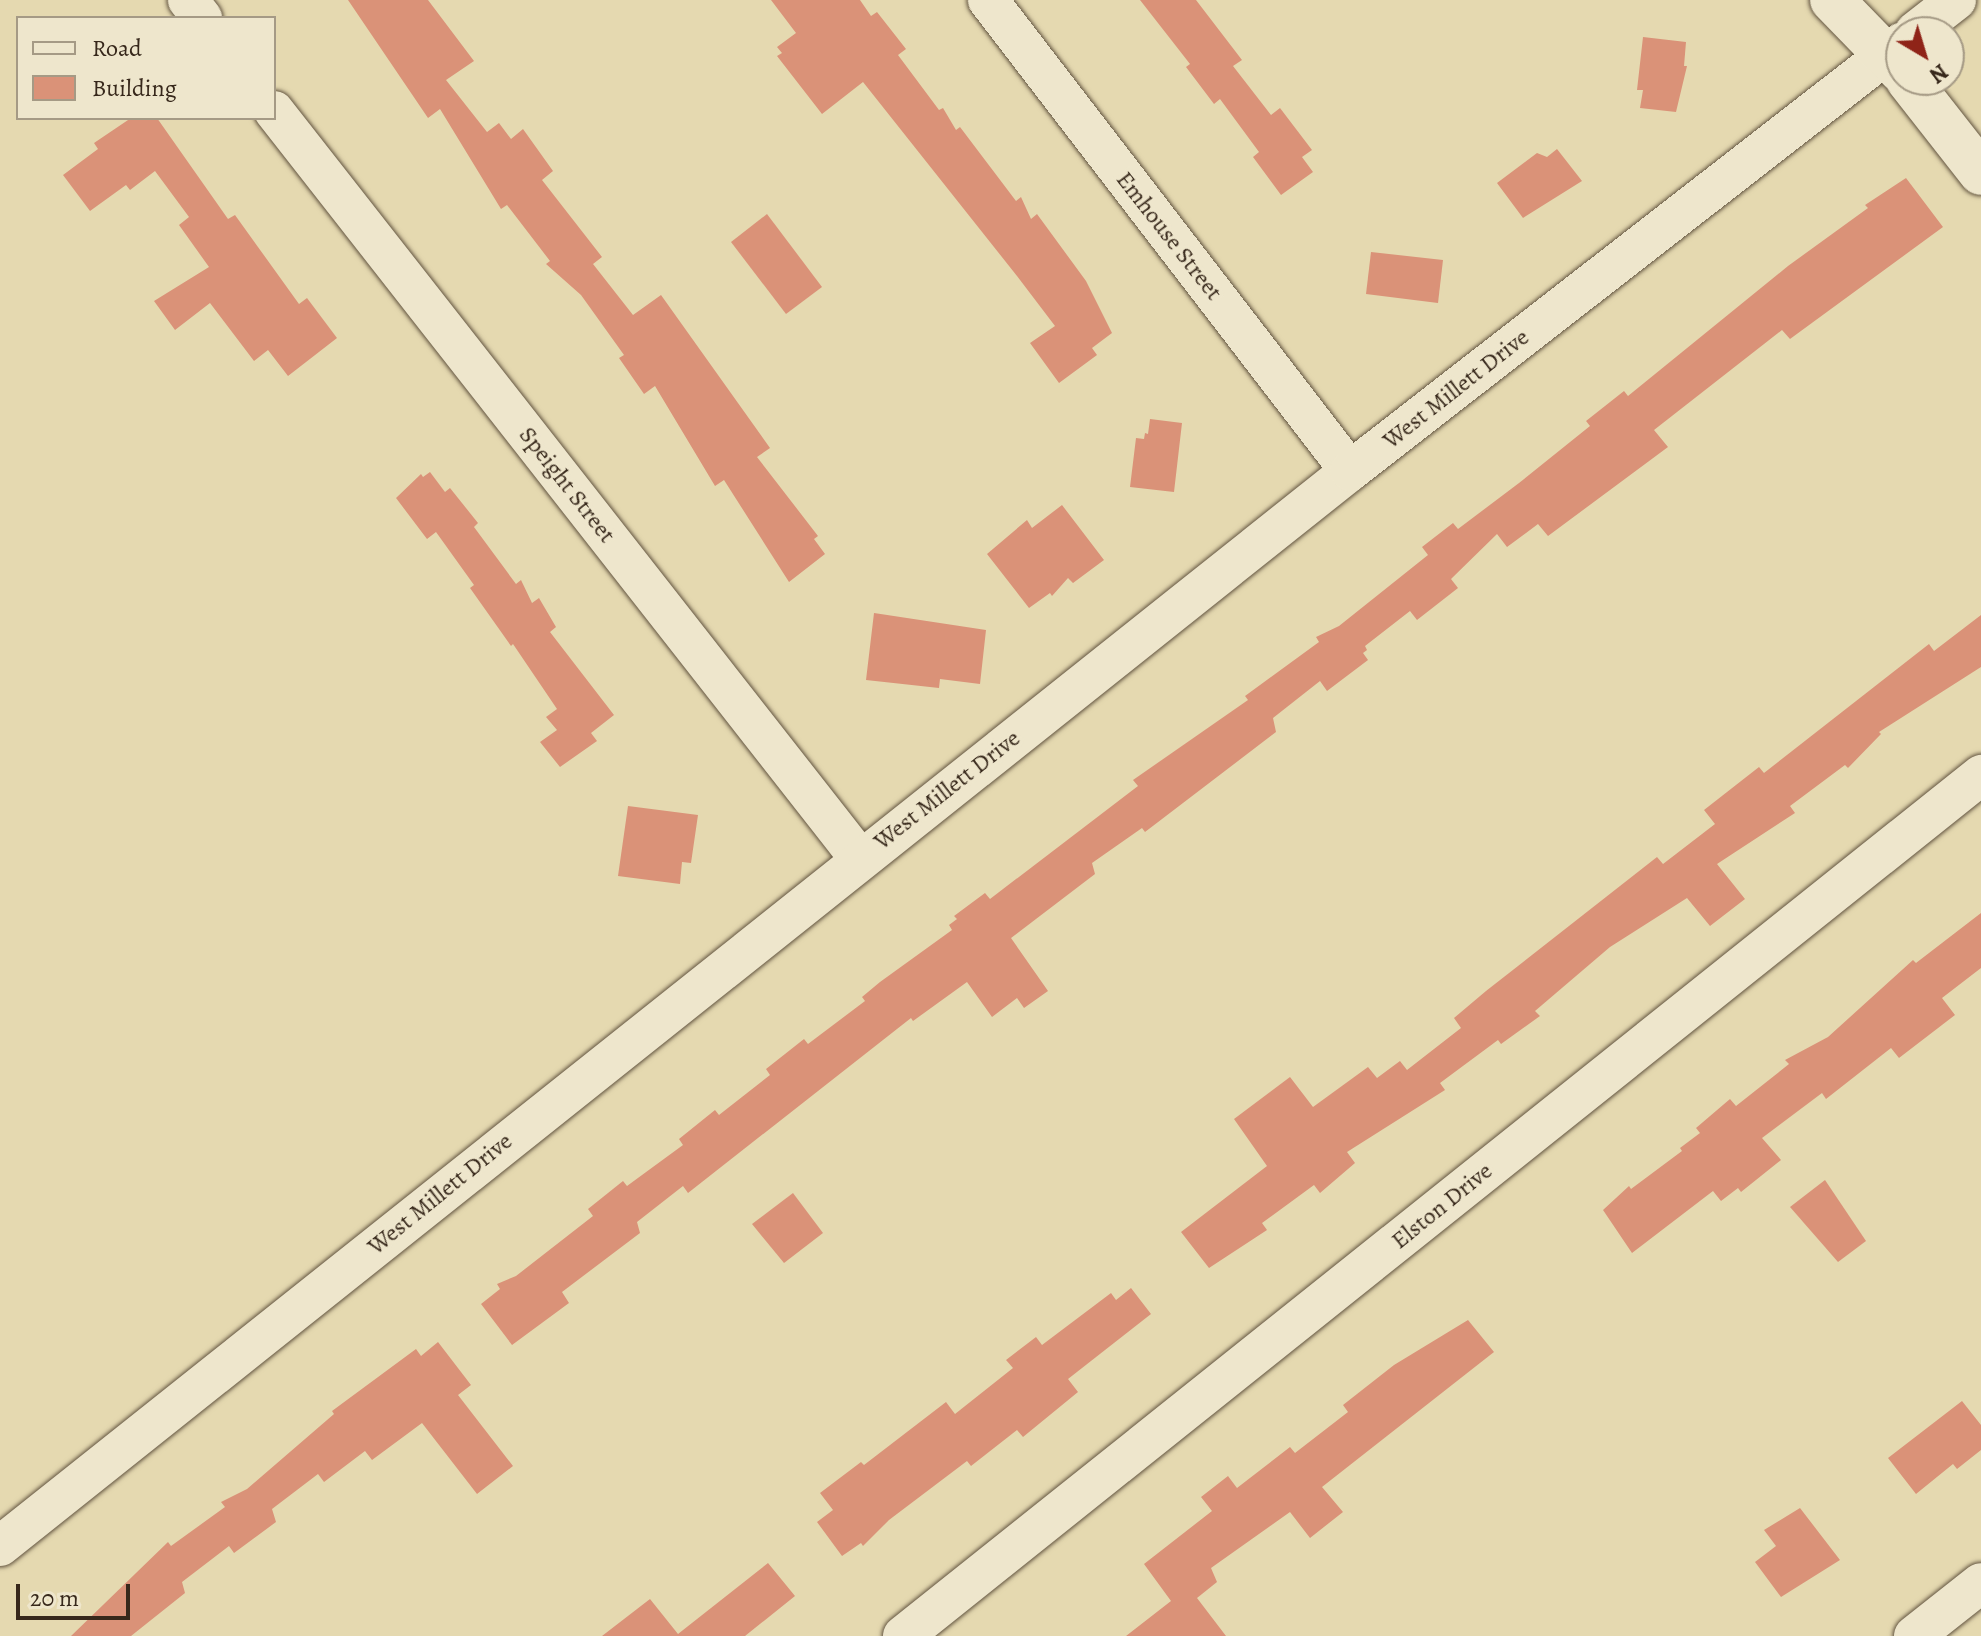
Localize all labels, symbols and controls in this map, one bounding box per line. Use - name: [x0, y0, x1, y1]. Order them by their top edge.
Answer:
- legend: [16, 16, 276, 120]
- north arrow: [1885, 16, 1965, 96]
- text: Road: [92, 32, 142, 64]
- text: N: [1923, 57, 1954, 90]
- text: Building: [92, 72, 177, 104]
- street label: Emhouse Street: [1110, 166, 1228, 306]
- street label: West Millett Drive: [1377, 323, 1535, 455]
- street label: Speight Street: [513, 421, 621, 549]
- street label: West Millett Drive: [868, 724, 1026, 856]
- street label: West Millett Drive: [362, 1127, 518, 1261]
- street label: Elston Drive: [1386, 1157, 1498, 1255]
- scale bar: [20, 1568, 134, 1618]
- text: 20 m: [30, 1582, 79, 1614]

